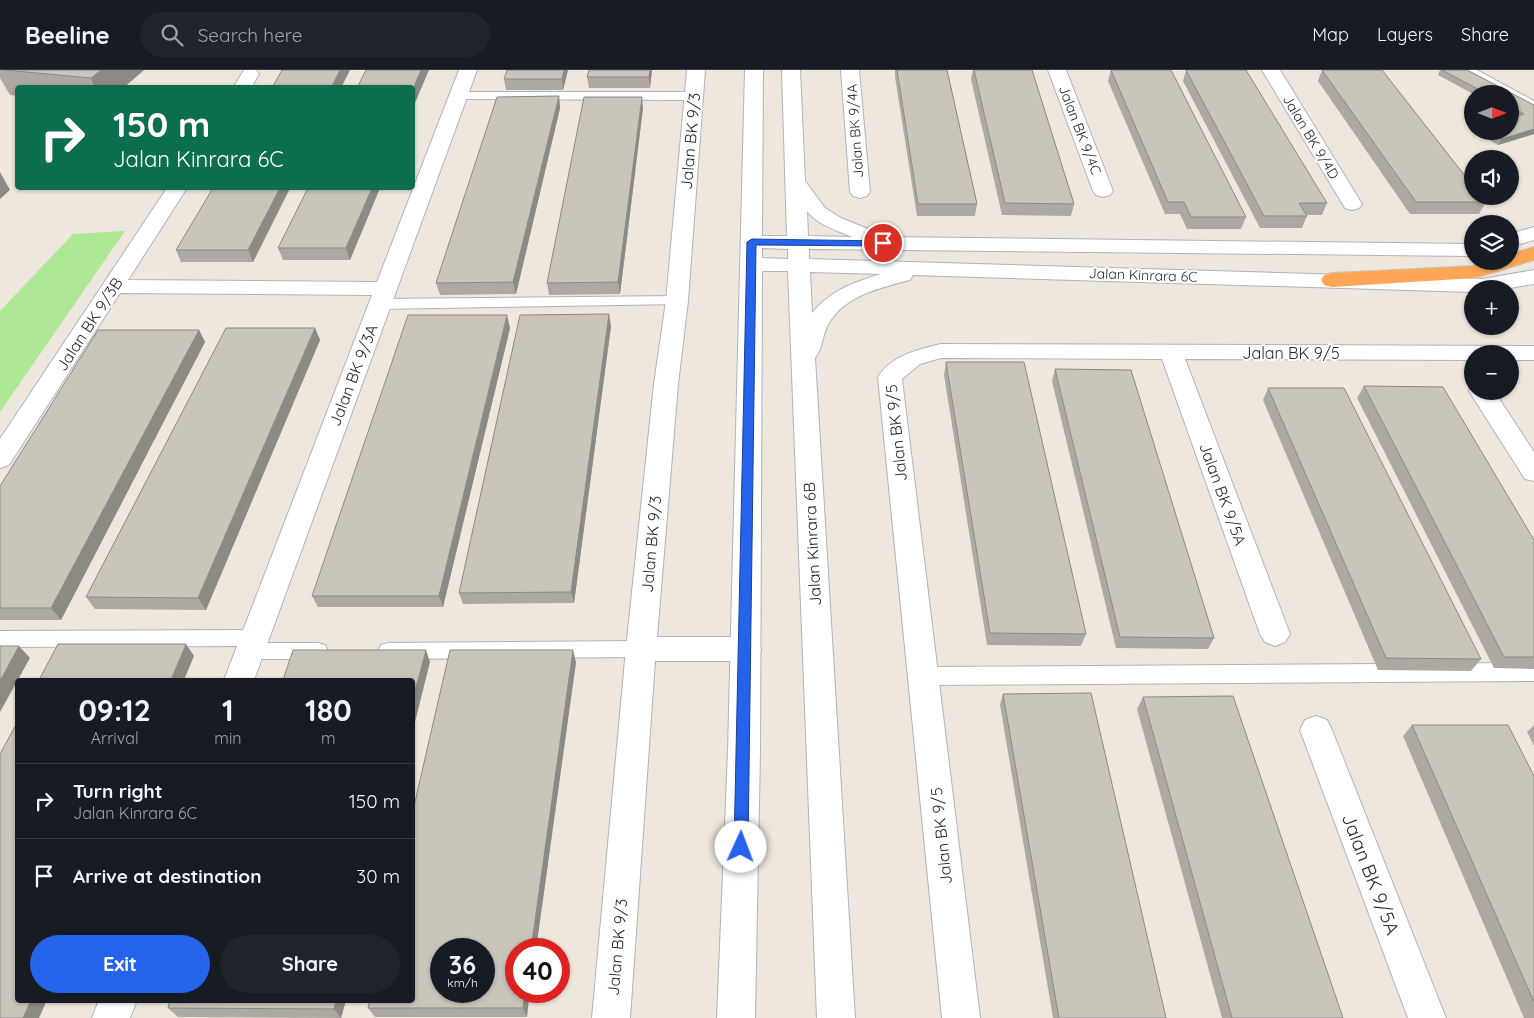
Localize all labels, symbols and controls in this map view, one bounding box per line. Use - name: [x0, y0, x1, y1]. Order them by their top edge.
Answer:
- search box: [140, 12, 490, 57]
- text: Beeline: [25, 20, 110, 50]
- icon: search: [158, 21, 186, 49]
- text: Search here: [198, 23, 303, 47]
- text: Map: [1312, 23, 1349, 46]
- text: Layers: [1377, 23, 1433, 46]
- text: Share: [1461, 23, 1509, 46]
- street label: Jalan BK 9/4A: [843, 83, 867, 179]
- street label: Jalan BK 9/4C: [1055, 83, 1105, 177]
- north arrow: [1464, 85, 1519, 140]
- map controls: [1464, 85, 1519, 400]
- street label: Jalan BK 9/3: [676, 92, 704, 190]
- street label: Jalan BK 9/4D: [1279, 92, 1343, 182]
- text: 150 m: [113, 102, 210, 146]
- icon: right: [30, 105, 95, 170]
- text: Jalan Kinrara 6C: [113, 145, 284, 173]
- button: sound: [1464, 150, 1519, 205]
- button: layers: [1464, 215, 1519, 270]
- pin: [862, 222, 904, 264]
- icon: arrive: [869, 229, 897, 257]
- street label: Jalan Kinrara 6C: [1088, 264, 1198, 286]
- street label: Jalan BK 9/3B: [51, 273, 127, 375]
- button: +: [1464, 280, 1519, 335]
- street label: Jalan BK 9/3A: [324, 321, 382, 429]
- street label: Jalan BK 9/5: [1242, 343, 1340, 363]
- button: −: [1464, 345, 1519, 400]
- street label: Jalan BK 9/5: [881, 384, 911, 482]
- street label: Jalan BK 9/5A: [1195, 440, 1251, 548]
- street label: Jalan Kinrara 6B: [799, 482, 825, 606]
- street label: Jalan BK 9/3: [637, 495, 665, 593]
- text: 09:12: [78, 691, 151, 729]
- text: 1: [222, 691, 234, 729]
- text: 180: [305, 691, 352, 729]
- text: Arrival: [91, 728, 139, 748]
- text: min: [214, 728, 242, 748]
- text: m: [321, 728, 336, 748]
- text: Turn right: [73, 779, 162, 803]
- icon: right: [30, 787, 58, 815]
- street label: Jalan BK 9/5: [926, 787, 956, 885]
- text: 150 m: [349, 789, 400, 813]
- text: Jalan Kinrara 6C: [73, 803, 197, 823]
- street label: Jalan BK 9/5A: [1337, 810, 1405, 938]
- position arrow: [714, 820, 766, 872]
- icon: arrive: [30, 862, 58, 890]
- text: Arrive at destination: [73, 864, 262, 888]
- text: 30 m: [356, 864, 400, 888]
- street label: Jalan BK 9/3: [603, 898, 631, 996]
- button: Exit: [30, 935, 210, 993]
- button: Share: [220, 935, 400, 993]
- speed limit sign: 40: [505, 938, 570, 1003]
- text: 36: [449, 949, 476, 980]
- text: km/h: [447, 975, 478, 990]

